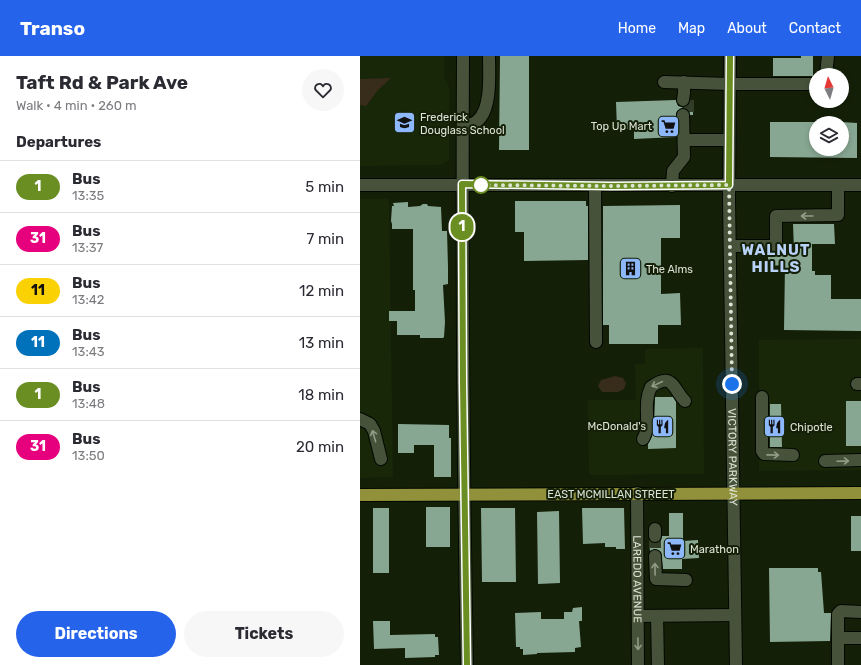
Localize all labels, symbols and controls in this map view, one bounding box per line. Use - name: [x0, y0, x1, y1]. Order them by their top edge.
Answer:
- text: Transo: [20, 17, 85, 40]
- text: Home: [618, 20, 656, 37]
- text: Map: [678, 20, 705, 37]
- text: About: [727, 20, 767, 37]
- text: Contact: [789, 20, 841, 37]
- north arrow: [809, 68, 849, 108]
- map controls: [809, 68, 849, 156]
- button: heart: [302, 69, 344, 111]
- text: Taft Rd & Park Ave: [16, 71, 188, 94]
- text: Walk · 4 min · 260 m: [16, 98, 137, 113]
- school or university icon: Frederick Douglass School: [391, 110, 417, 136]
- place label: Frederick Douglass School: [420, 111, 505, 137]
- supermarket icon: Top Up Mart: [655, 113, 681, 139]
- button: layers: [809, 116, 849, 156]
- place label: Top Up Mart: [591, 120, 653, 133]
- text: Departures: [16, 133, 101, 151]
- text: Bus: [72, 170, 100, 188]
- unlabelled marker: [472, 176, 490, 194]
- text: 1: [35, 178, 41, 195]
- text: 5 min: [305, 178, 344, 196]
- text: 13:35: [72, 188, 104, 203]
- one-way arrow: [801, 212, 814, 220]
- line badge: 1: [449, 214, 475, 240]
- text: 1: [459, 218, 465, 235]
- text: Bus: [72, 222, 100, 240]
- text: 31: [30, 230, 46, 247]
- text: 7 min: [307, 230, 344, 248]
- text: 13:37: [72, 240, 103, 255]
- district label: WALNUT HILLS: [742, 241, 810, 276]
- building icon: The Alms: [618, 256, 644, 282]
- place label: The Alms: [646, 263, 693, 276]
- text: Bus: [72, 274, 100, 292]
- text: 11: [31, 282, 45, 299]
- text: 12 min: [299, 282, 344, 300]
- text: 13:42: [72, 292, 104, 307]
- text: Bus: [72, 326, 100, 344]
- text: 11: [31, 334, 45, 351]
- text: 13 min: [299, 334, 344, 352]
- text: 13:43: [72, 344, 105, 359]
- your location: [722, 374, 742, 394]
- text: Bus: [72, 378, 100, 396]
- one-way arrow: [651, 381, 663, 388]
- text: 1: [35, 386, 41, 403]
- text: 18 min: [298, 386, 344, 404]
- text: 13:48: [72, 396, 105, 411]
- street label: VICTORY PARKWAY: [725, 408, 740, 506]
- restaurant icon: McDonald's: [649, 413, 675, 439]
- restaurant icon: Chipotle: [761, 414, 787, 440]
- place label: McDonald's: [588, 420, 646, 433]
- place label: Chipotle: [790, 421, 833, 434]
- text: Bus: [72, 430, 100, 448]
- one-way arrow: [370, 430, 377, 443]
- text: 31: [30, 438, 46, 455]
- text: 20 min: [296, 438, 344, 456]
- text: 13:50: [72, 448, 105, 463]
- one-way arrow: [766, 451, 779, 459]
- one-way arrow: [836, 457, 849, 464]
- street label: EAST MCMILLAN STREET: [547, 488, 675, 501]
- street label: LAREDO AVENUE: [630, 535, 644, 623]
- supermarket icon: Marathon: [661, 536, 687, 562]
- place label: Marathon: [690, 543, 739, 556]
- one-way arrow: [652, 563, 659, 576]
- button: Directions: [16, 611, 176, 657]
- button: Tickets: [184, 611, 344, 657]
- one-way arrow: [634, 637, 642, 650]

